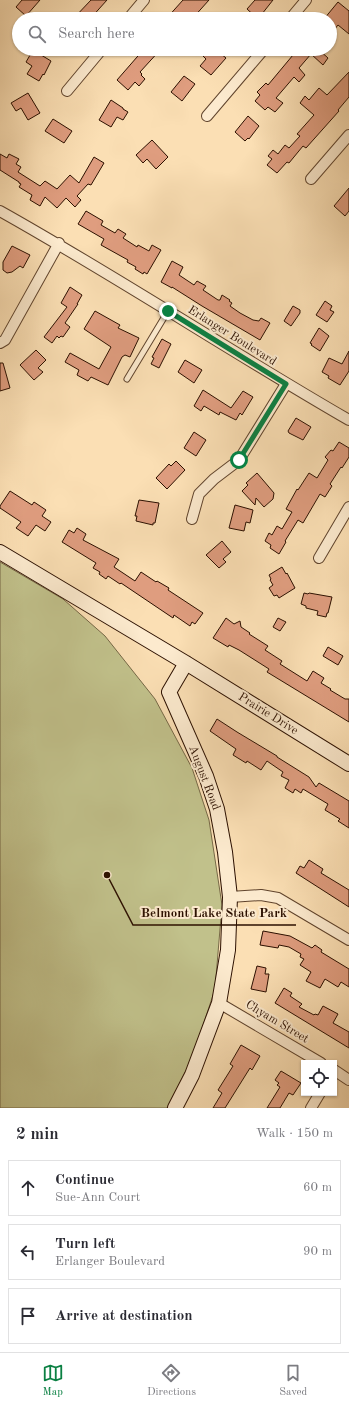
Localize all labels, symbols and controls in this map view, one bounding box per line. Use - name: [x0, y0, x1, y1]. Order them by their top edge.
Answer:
- search box: [12, 12, 337, 56]
- icon: search: [26, 23, 48, 45]
- text: Search here: [58, 27, 135, 42]
- route end: [159, 302, 177, 320]
- street label: Erlanger Boulevard: [186, 304, 278, 368]
- route start: [230, 451, 248, 469]
- street label: Prairie Drive: [236, 691, 300, 737]
- street label: August Road: [186, 744, 222, 812]
- callout: Belmont Lake State Park: [133, 900, 296, 925]
- text: Belmont Lake State Park: [141, 907, 288, 920]
- street label: Chyam Street: [243, 999, 311, 1045]
- map controls: [301, 1060, 337, 1096]
- button: locate: [301, 1060, 337, 1096]
- text: 2 min: [16, 1126, 59, 1143]
- text: Walk · 150 m: [256, 1127, 333, 1140]
- text: Continue: [55, 1173, 114, 1188]
- icon: ahead: [17, 1177, 39, 1199]
- text: 60 m: [303, 1181, 332, 1194]
- text: Sue-Ann Court: [55, 1191, 140, 1204]
- text: Turn left: [55, 1237, 115, 1252]
- icon: left: [17, 1241, 39, 1263]
- text: 90 m: [303, 1245, 332, 1258]
- text: Erlanger Boulevard: [55, 1255, 165, 1268]
- icon: arrive: [17, 1305, 39, 1327]
- text: Arrive at destination: [55, 1309, 193, 1324]
- tab: Map: [42, 1362, 64, 1400]
- tab: Directions: [147, 1362, 196, 1400]
- tab: Saved: [279, 1362, 307, 1400]

